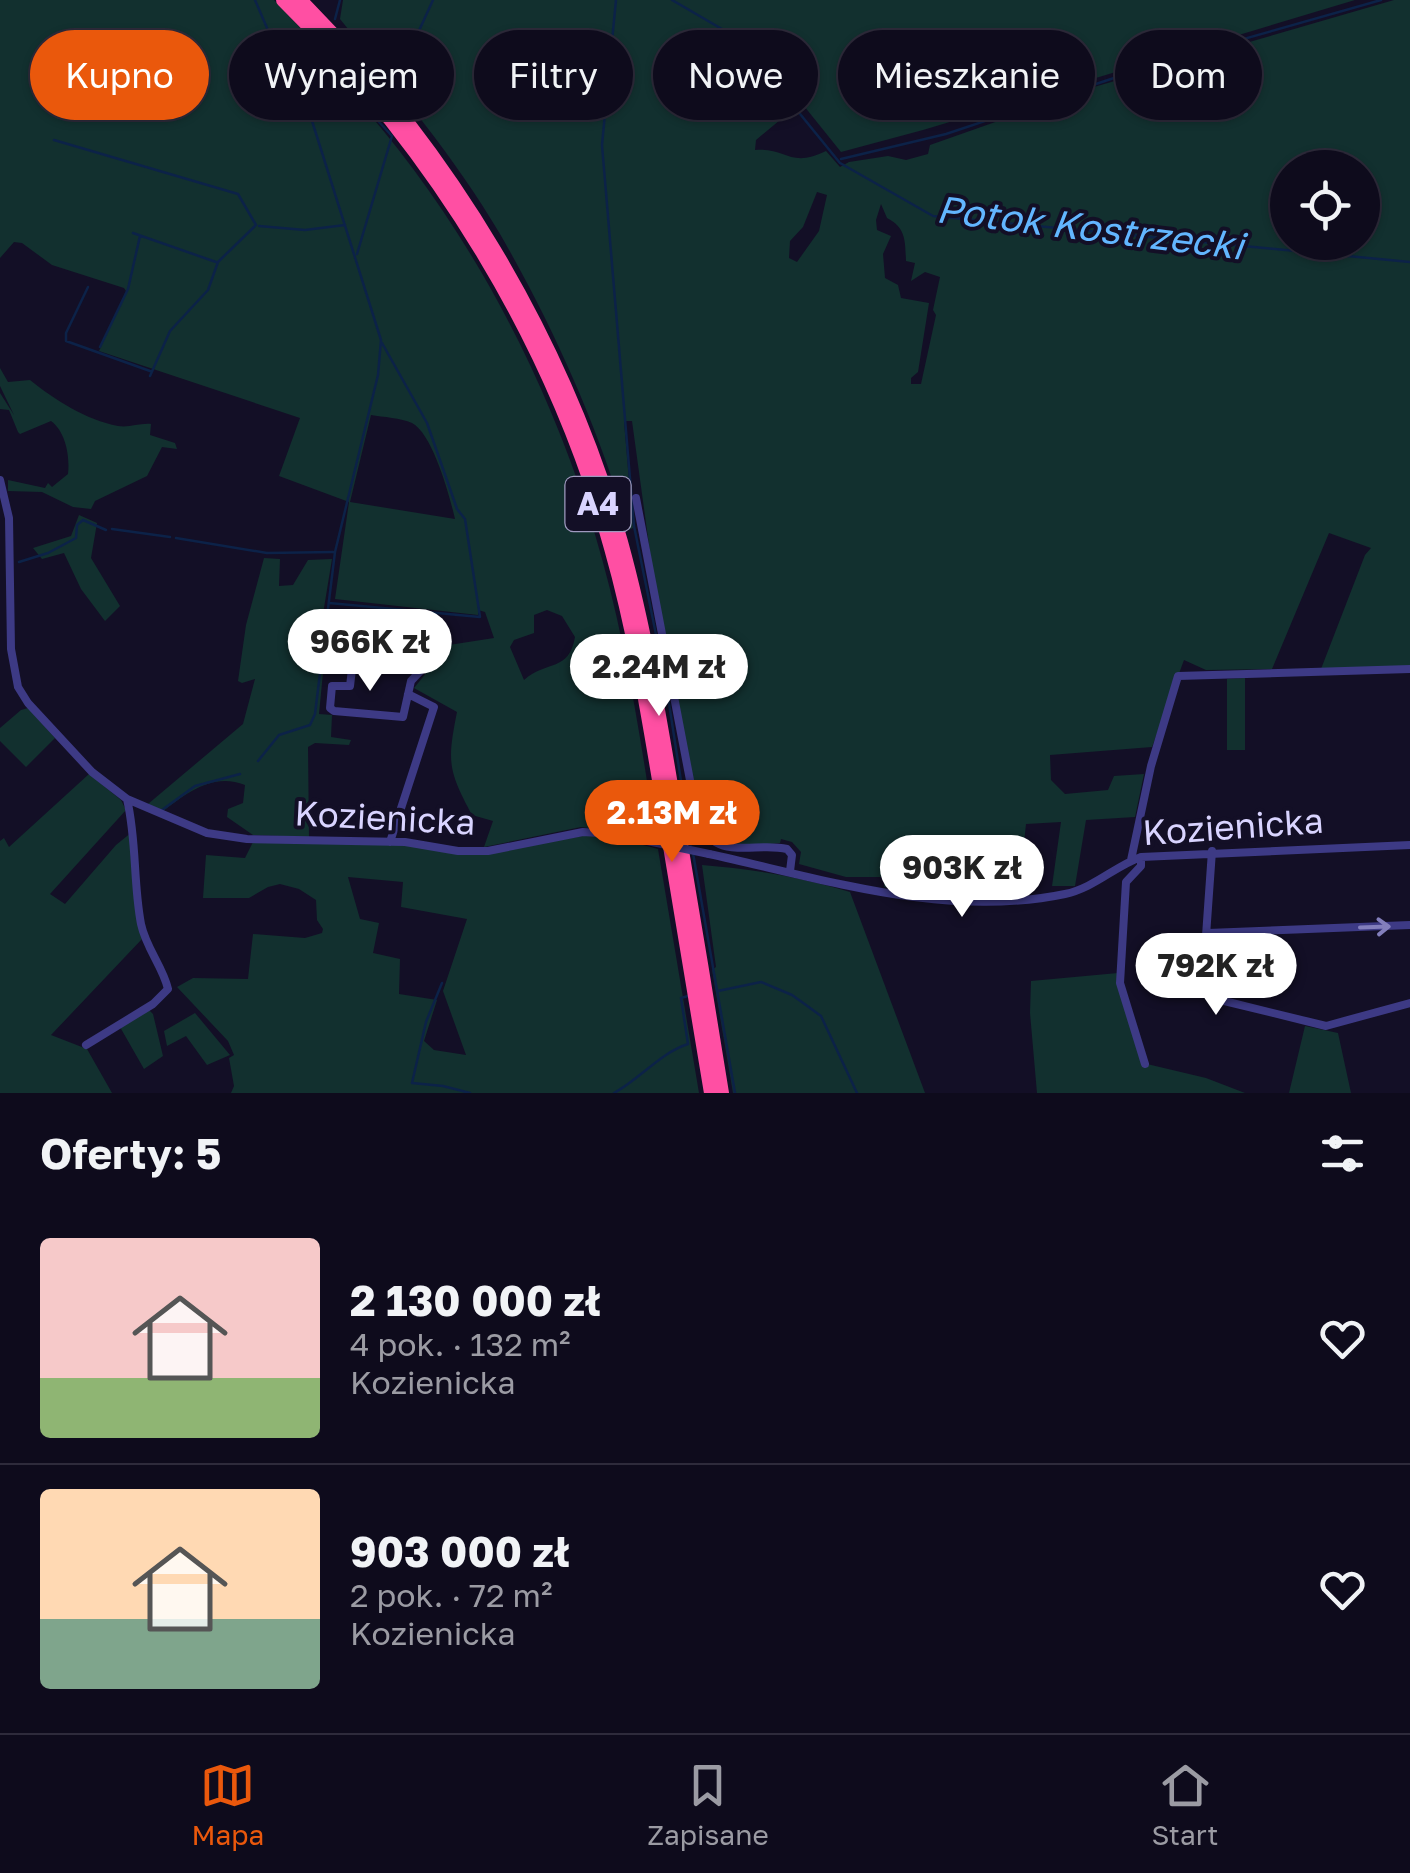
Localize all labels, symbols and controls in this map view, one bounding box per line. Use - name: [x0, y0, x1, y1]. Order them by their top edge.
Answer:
- chip: Kupno: [30, 30, 209, 120]
- chip: Wynajem: [229, 30, 454, 120]
- chip: Filtry: [474, 30, 633, 120]
- chip: Nowe: [653, 30, 818, 120]
- chip: Mieszkanie: [838, 30, 1095, 120]
- chip: Dom: [1115, 30, 1262, 120]
- map controls: [1270, 150, 1380, 260]
- button: locate: [1270, 150, 1380, 260]
- water label: Potok Kostrzecki: [934, 185, 1250, 268]
- road number: A4: [566, 477, 630, 531]
- pin: 966K zł: [278, 609, 462, 694]
- text: 966K zł: [310, 622, 430, 660]
- pin: 2.24M zł: [556, 634, 762, 719]
- text: 2.24M zł: [592, 647, 726, 685]
- pin: 2.13M zł: [569, 780, 775, 865]
- street label: Kozienicka: [293, 791, 477, 843]
- text: 2.13M zł: [607, 793, 737, 831]
- street label: Kozienicka: [1141, 799, 1325, 853]
- pin: 903K zł: [870, 835, 1054, 920]
- text: 903K zł: [902, 848, 1022, 886]
- one-way arrow: [1359, 917, 1391, 936]
- pin: 792K zł: [1124, 933, 1308, 1018]
- text: 792K zł: [1158, 946, 1274, 984]
- icon: filters: [1315, 1126, 1370, 1181]
- text: Oferty: 5: [40, 1128, 221, 1178]
- text: 2 130 000 zł: [350, 1275, 601, 1325]
- icon: home: [120, 1278, 240, 1398]
- icon: heart: [1315, 1311, 1370, 1366]
- text: 4 pok. · 132 m²: [350, 1325, 571, 1363]
- text: Kozienicka: [350, 1363, 516, 1401]
- text: 903 000 zł: [350, 1526, 570, 1576]
- icon: home: [120, 1529, 240, 1649]
- icon: heart: [1315, 1562, 1370, 1617]
- text: 2 pok. · 72 m²: [350, 1576, 552, 1614]
- text: Kozienicka: [350, 1614, 516, 1652]
- tab: Mapa: [191, 1758, 264, 1851]
- tab: Zapisane: [647, 1758, 769, 1851]
- tab: Start: [1151, 1758, 1219, 1851]

